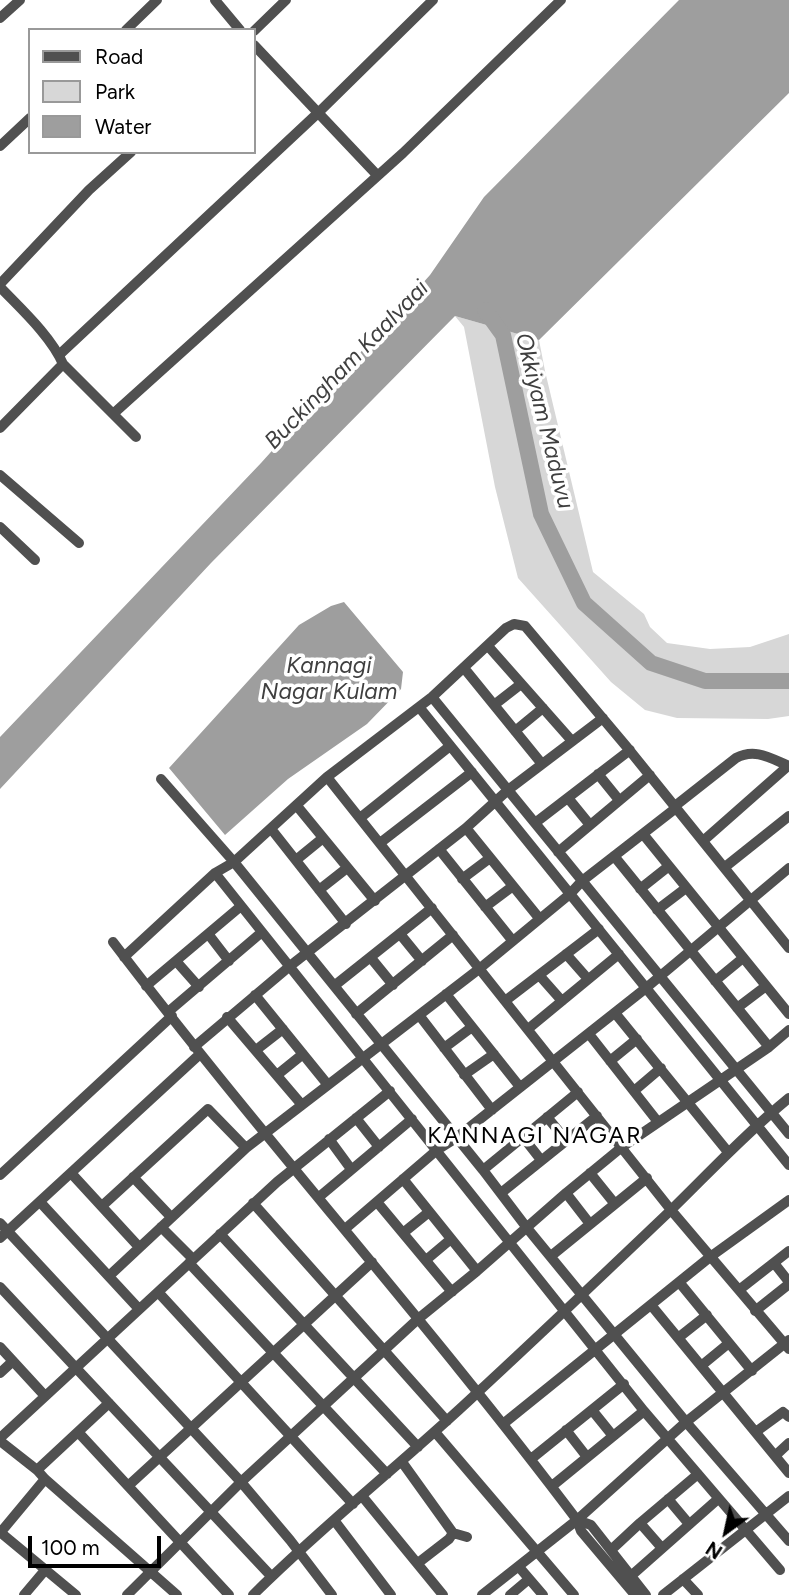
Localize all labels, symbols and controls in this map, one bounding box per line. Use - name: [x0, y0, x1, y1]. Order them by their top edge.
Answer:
- legend: [28, 28, 256, 154]
- text: Road: [95, 44, 143, 69]
- text: Park: [95, 79, 135, 104]
- text: Water: [95, 114, 151, 139]
- water label: Buckingham Kaalvaai: [259, 275, 435, 455]
- water label: Okkiyam Maduvu: [509, 330, 579, 512]
- water label: Kannagi Nagar Kulam: [261, 652, 397, 706]
- district label: KANNAGI NAGAR: [429, 1122, 641, 1150]
- north arrow: [691, 1497, 761, 1567]
- scale bar: [32, 1522, 164, 1566]
- text: 100 m: [41, 1535, 100, 1560]
- text: N: [702, 1536, 727, 1564]

